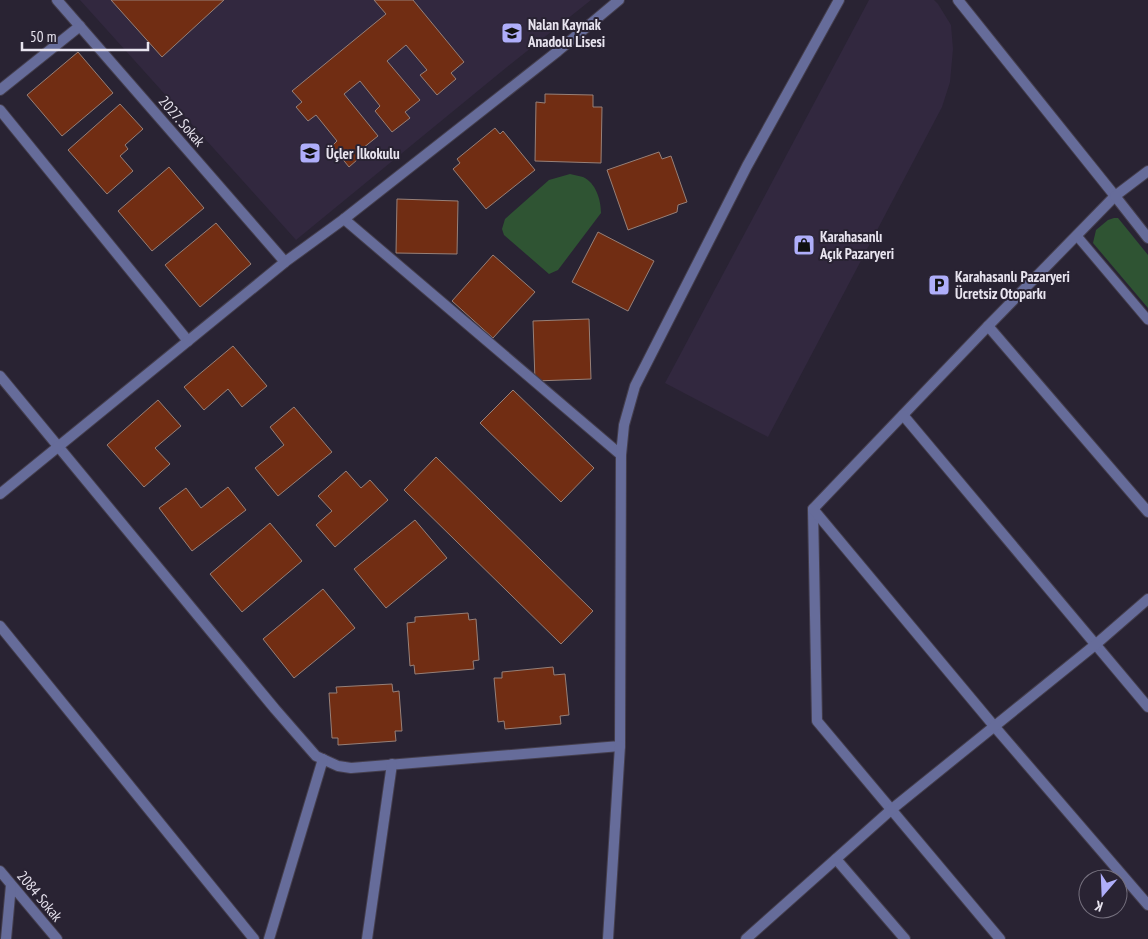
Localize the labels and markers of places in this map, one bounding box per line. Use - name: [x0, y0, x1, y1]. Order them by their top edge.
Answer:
- place label: Nalan Kaynak Anadolu Lisesi: [527, 15, 605, 51]
- school or university icon: Nalan Kaynak Anadolu Lisesi: [500, 21, 524, 45]
- school or university icon: Üçler İlkokulu: [298, 141, 322, 165]
- place label: Üçler İlkokulu: [326, 144, 400, 163]
- place label: Karahasanlı Açık Pazaryeri: [819, 227, 894, 263]
- shop icon: Karahasanlı Açık Pazaryeri: [792, 233, 816, 257]
- place label: Karahasanlı Pazaryeri Ücretsiz Otoparkı: [955, 267, 1070, 303]
- parking icon: Karahasanlı Pazaryeri Ücretsiz Otoparkı: [927, 273, 951, 297]

